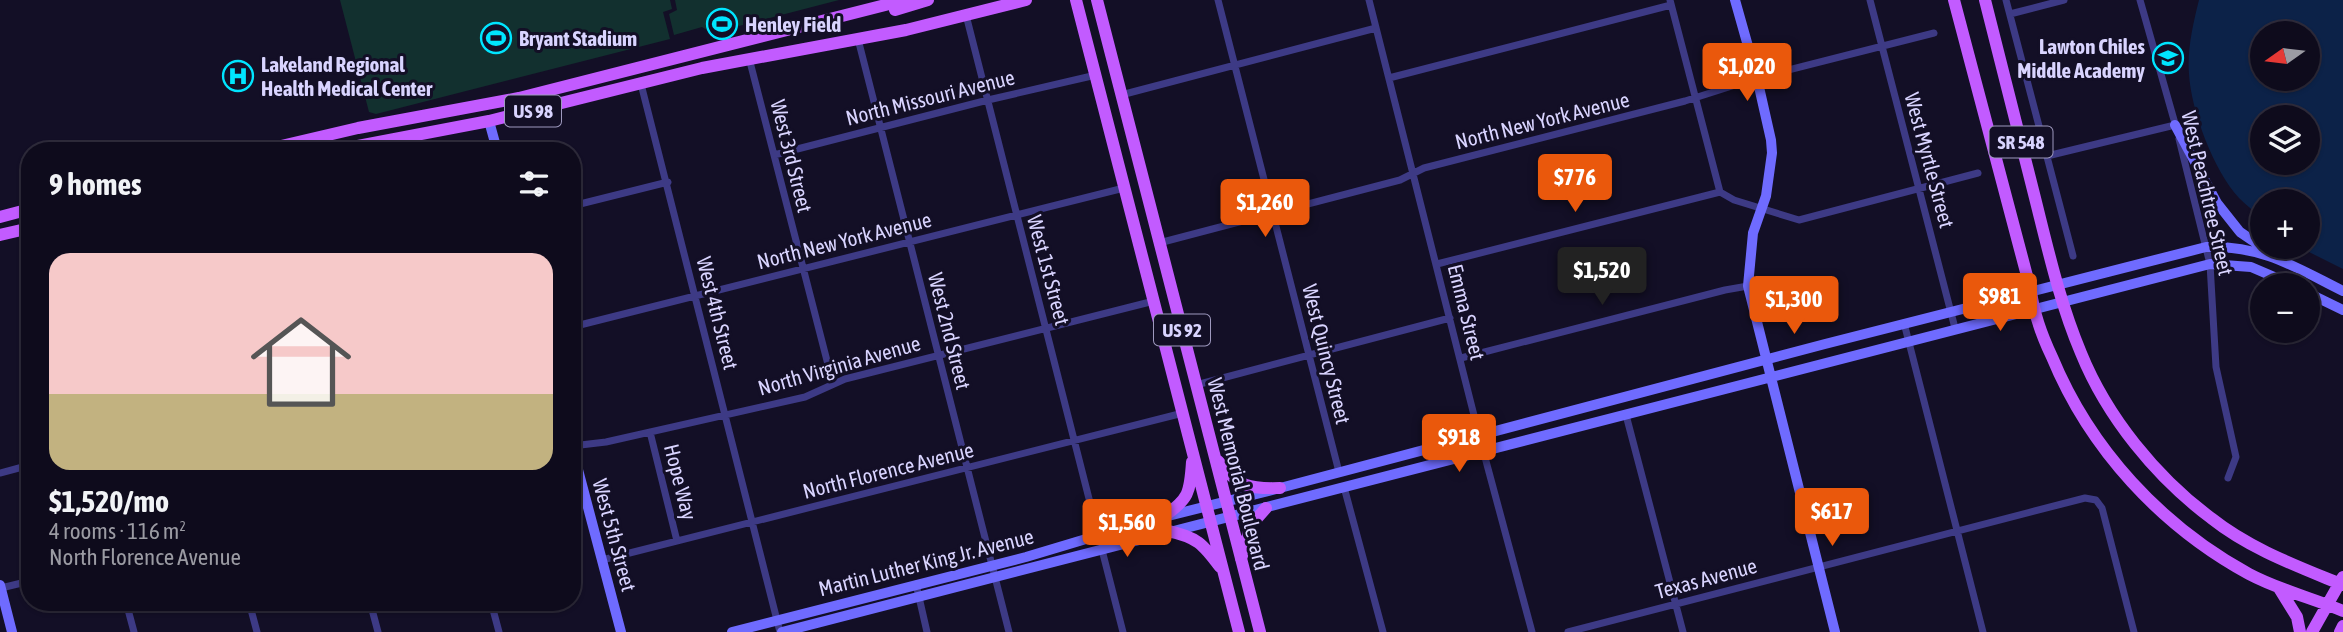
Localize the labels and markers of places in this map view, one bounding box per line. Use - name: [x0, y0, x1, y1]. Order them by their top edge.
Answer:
- sports icon: Henley Field: [705, 7, 739, 41]
- place label: Henley Field: [745, 12, 841, 36]
- sports icon: Bryant Stadium: [479, 21, 513, 55]
- place label: Bryant Stadium: [519, 26, 637, 50]
- place label: Lawton Chiles Middle Academy: [2017, 34, 2146, 82]
- school or university icon: Lawton Chiles Middle Academy: [2151, 41, 2185, 75]
- pin: $1,020: [1690, 43, 1804, 103]
- place label: Lakeland Regional Health Medical Center: [261, 52, 433, 100]
- hospital icon: Lakeland Regional Health Medical Center: [221, 59, 255, 93]
- pin: $776: [1534, 154, 1616, 214]
- pin: $1,260: [1208, 180, 1322, 239]
- pin: $1,520: [1545, 247, 1659, 307]
- pin: $981: [1959, 274, 2041, 333]
- pin: $1,300: [1737, 276, 1851, 336]
- pin: $918: [1418, 414, 1500, 474]
- pin: $617: [1791, 489, 1873, 548]
- pin: $1,560: [1070, 500, 1184, 559]

